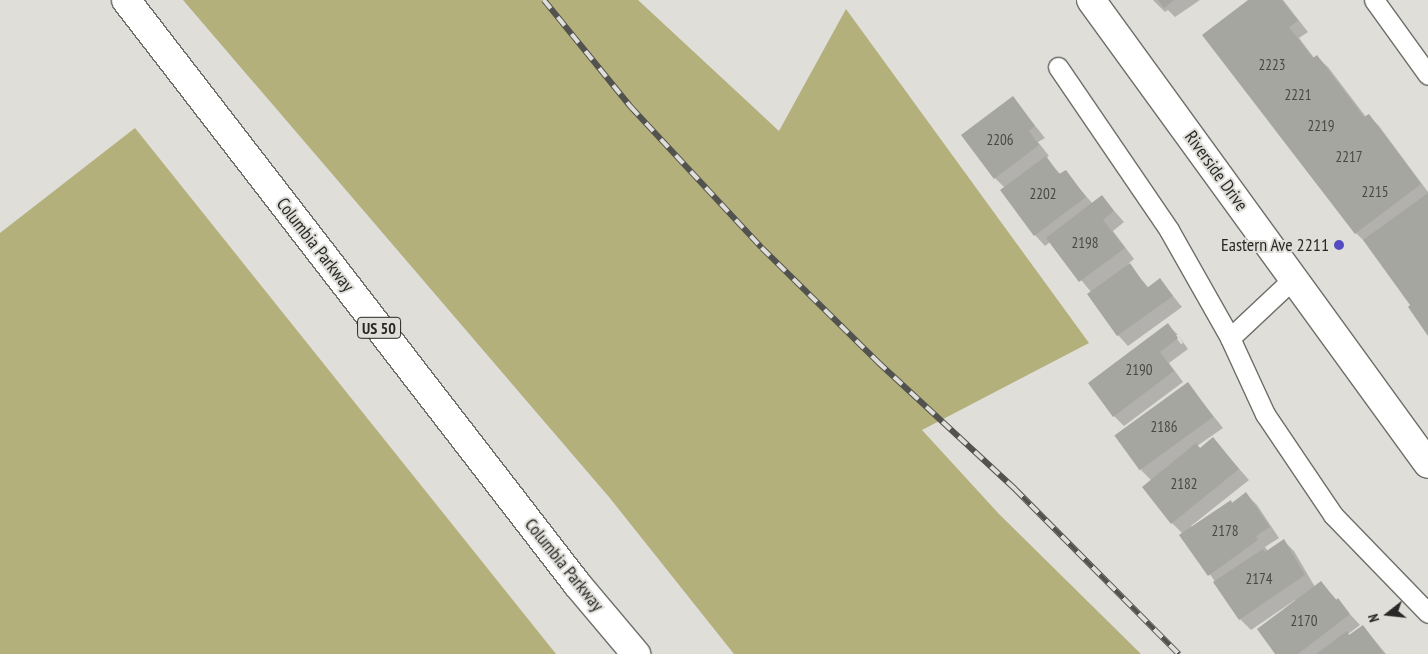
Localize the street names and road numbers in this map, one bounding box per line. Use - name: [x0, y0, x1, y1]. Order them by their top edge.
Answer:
- street label: Riverside Drive: [1180, 127, 1252, 215]
- street label: Columbia Parkway: [272, 194, 358, 296]
- road number: US 50: [356, 314, 402, 342]
- street label: Columbia Parkway: [520, 514, 608, 616]

